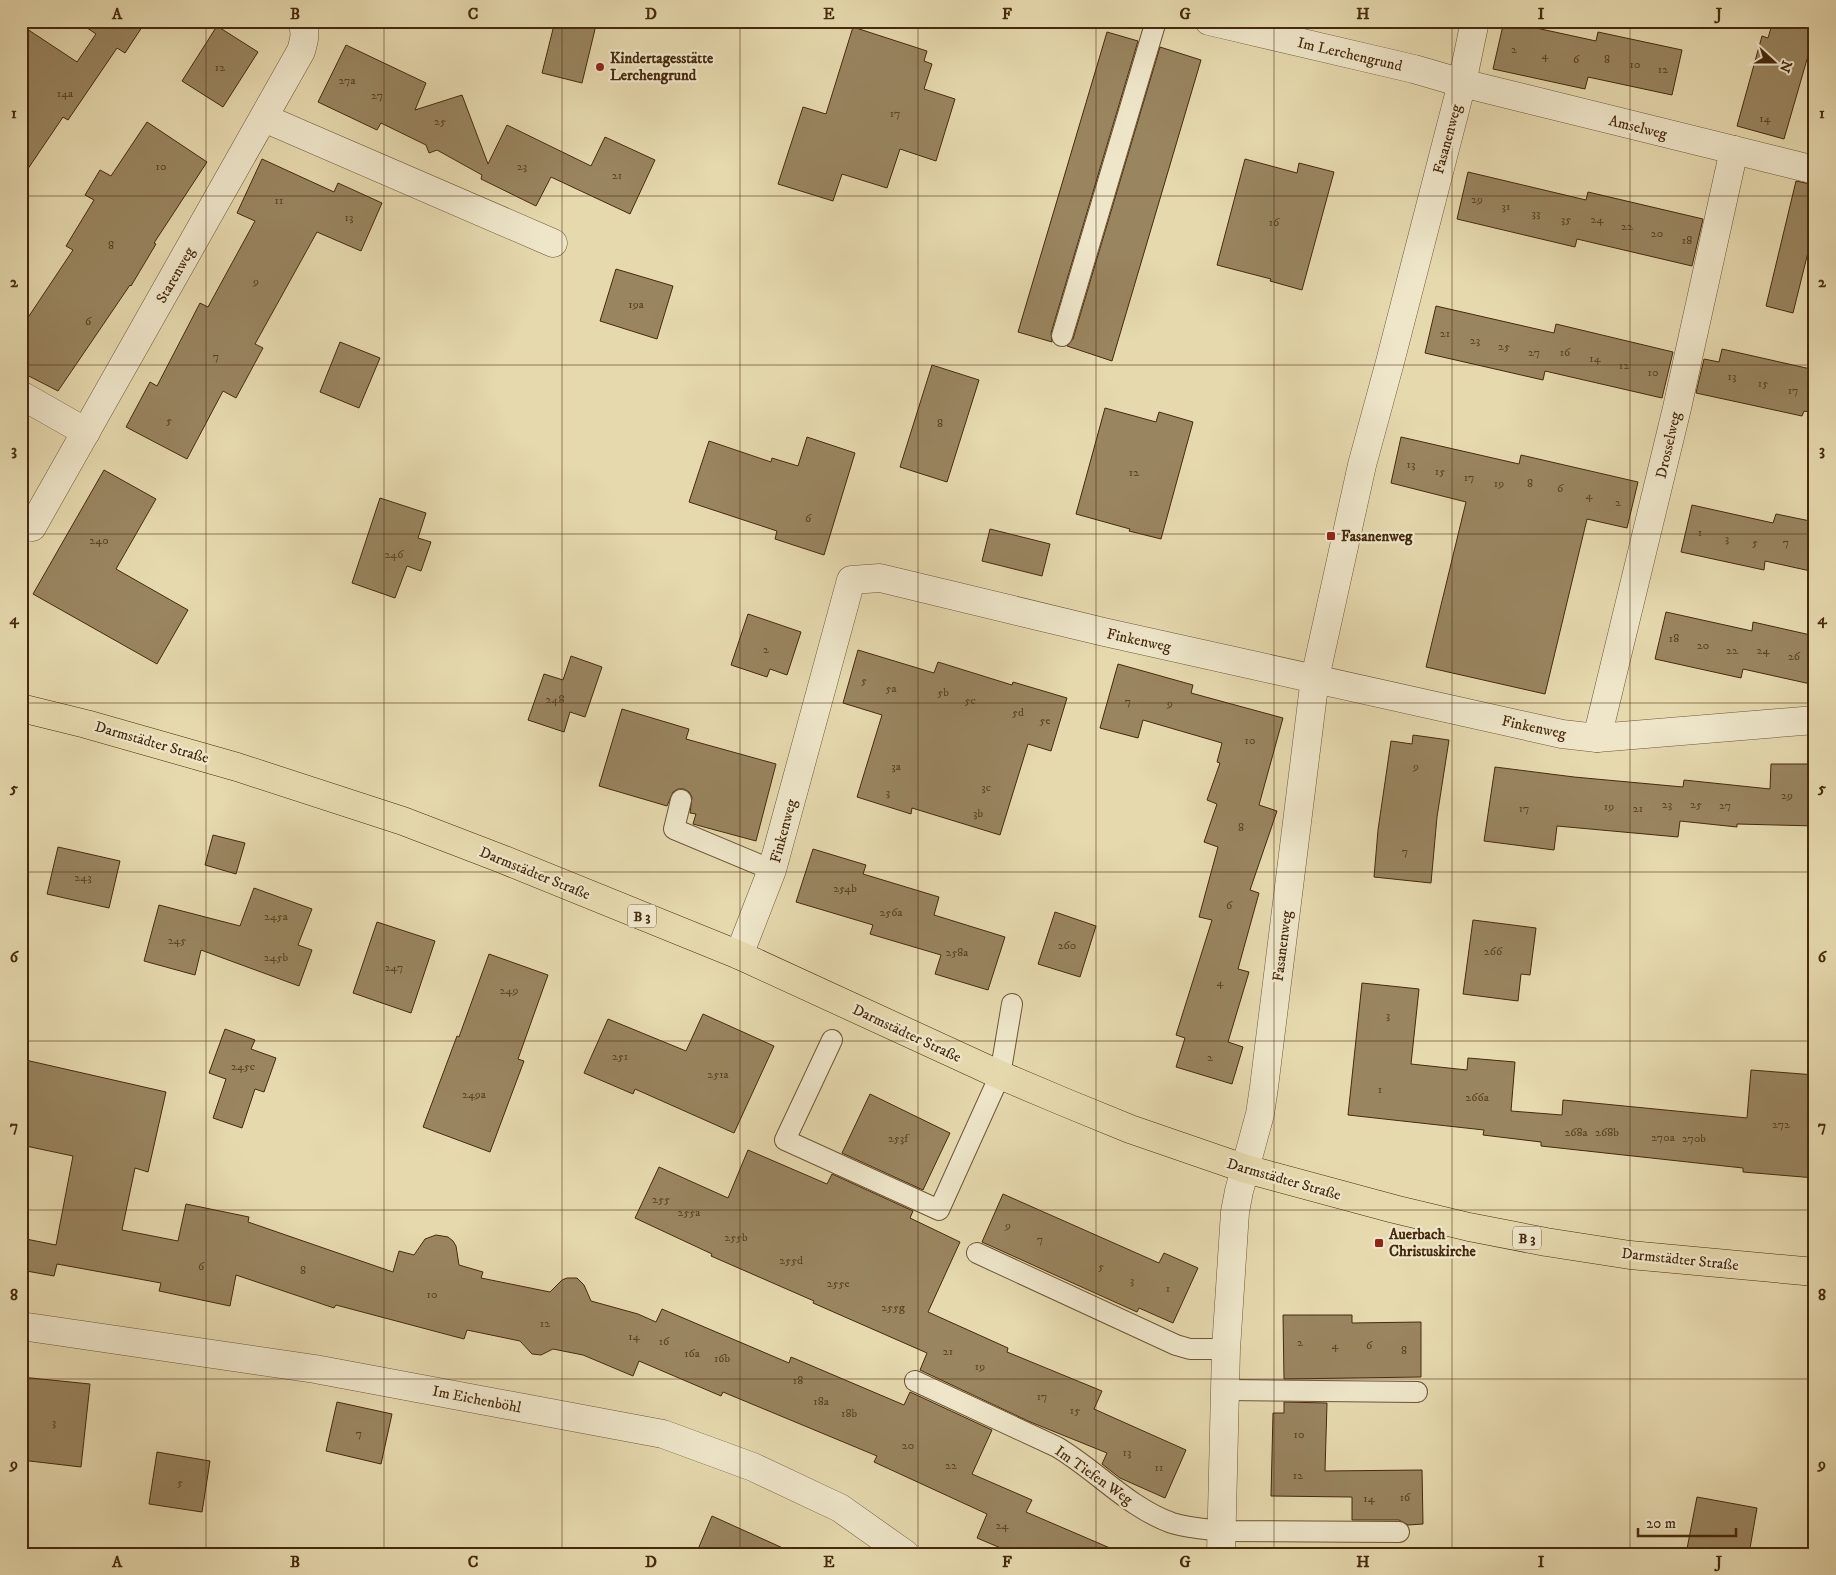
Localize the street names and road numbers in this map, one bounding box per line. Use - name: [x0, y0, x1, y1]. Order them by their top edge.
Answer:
- street label: Im Lerchengrund: [1296, 33, 1405, 76]
- street label: Fasanenweg: [1429, 102, 1466, 176]
- street label: Amselweg: [1607, 111, 1670, 144]
- street label: Starenweg: [152, 243, 199, 307]
- street label: Drosselweg: [1652, 409, 1686, 480]
- street label: Finkenweg: [1105, 624, 1173, 657]
- street label: Finkenweg: [1500, 711, 1568, 744]
- street label: Darmstädter Straße: [93, 717, 211, 768]
- street label: Finkenweg: [766, 796, 801, 865]
- street label: Darmstädter Straße: [477, 843, 593, 904]
- road number: B 3: [628, 904, 656, 928]
- street label: Fasanenweg: [1269, 909, 1296, 983]
- street label: Darmstädter Straße: [849, 1000, 964, 1067]
- street label: Darmstädter Straße: [1225, 1154, 1343, 1205]
- road number: B 3: [1513, 1226, 1541, 1250]
- street label: Darmstädter Straße: [1620, 1244, 1740, 1275]
- street label: Im Eichenböhl: [431, 1382, 523, 1418]
- street label: Im Tiefen Weg: [1051, 1442, 1137, 1510]

